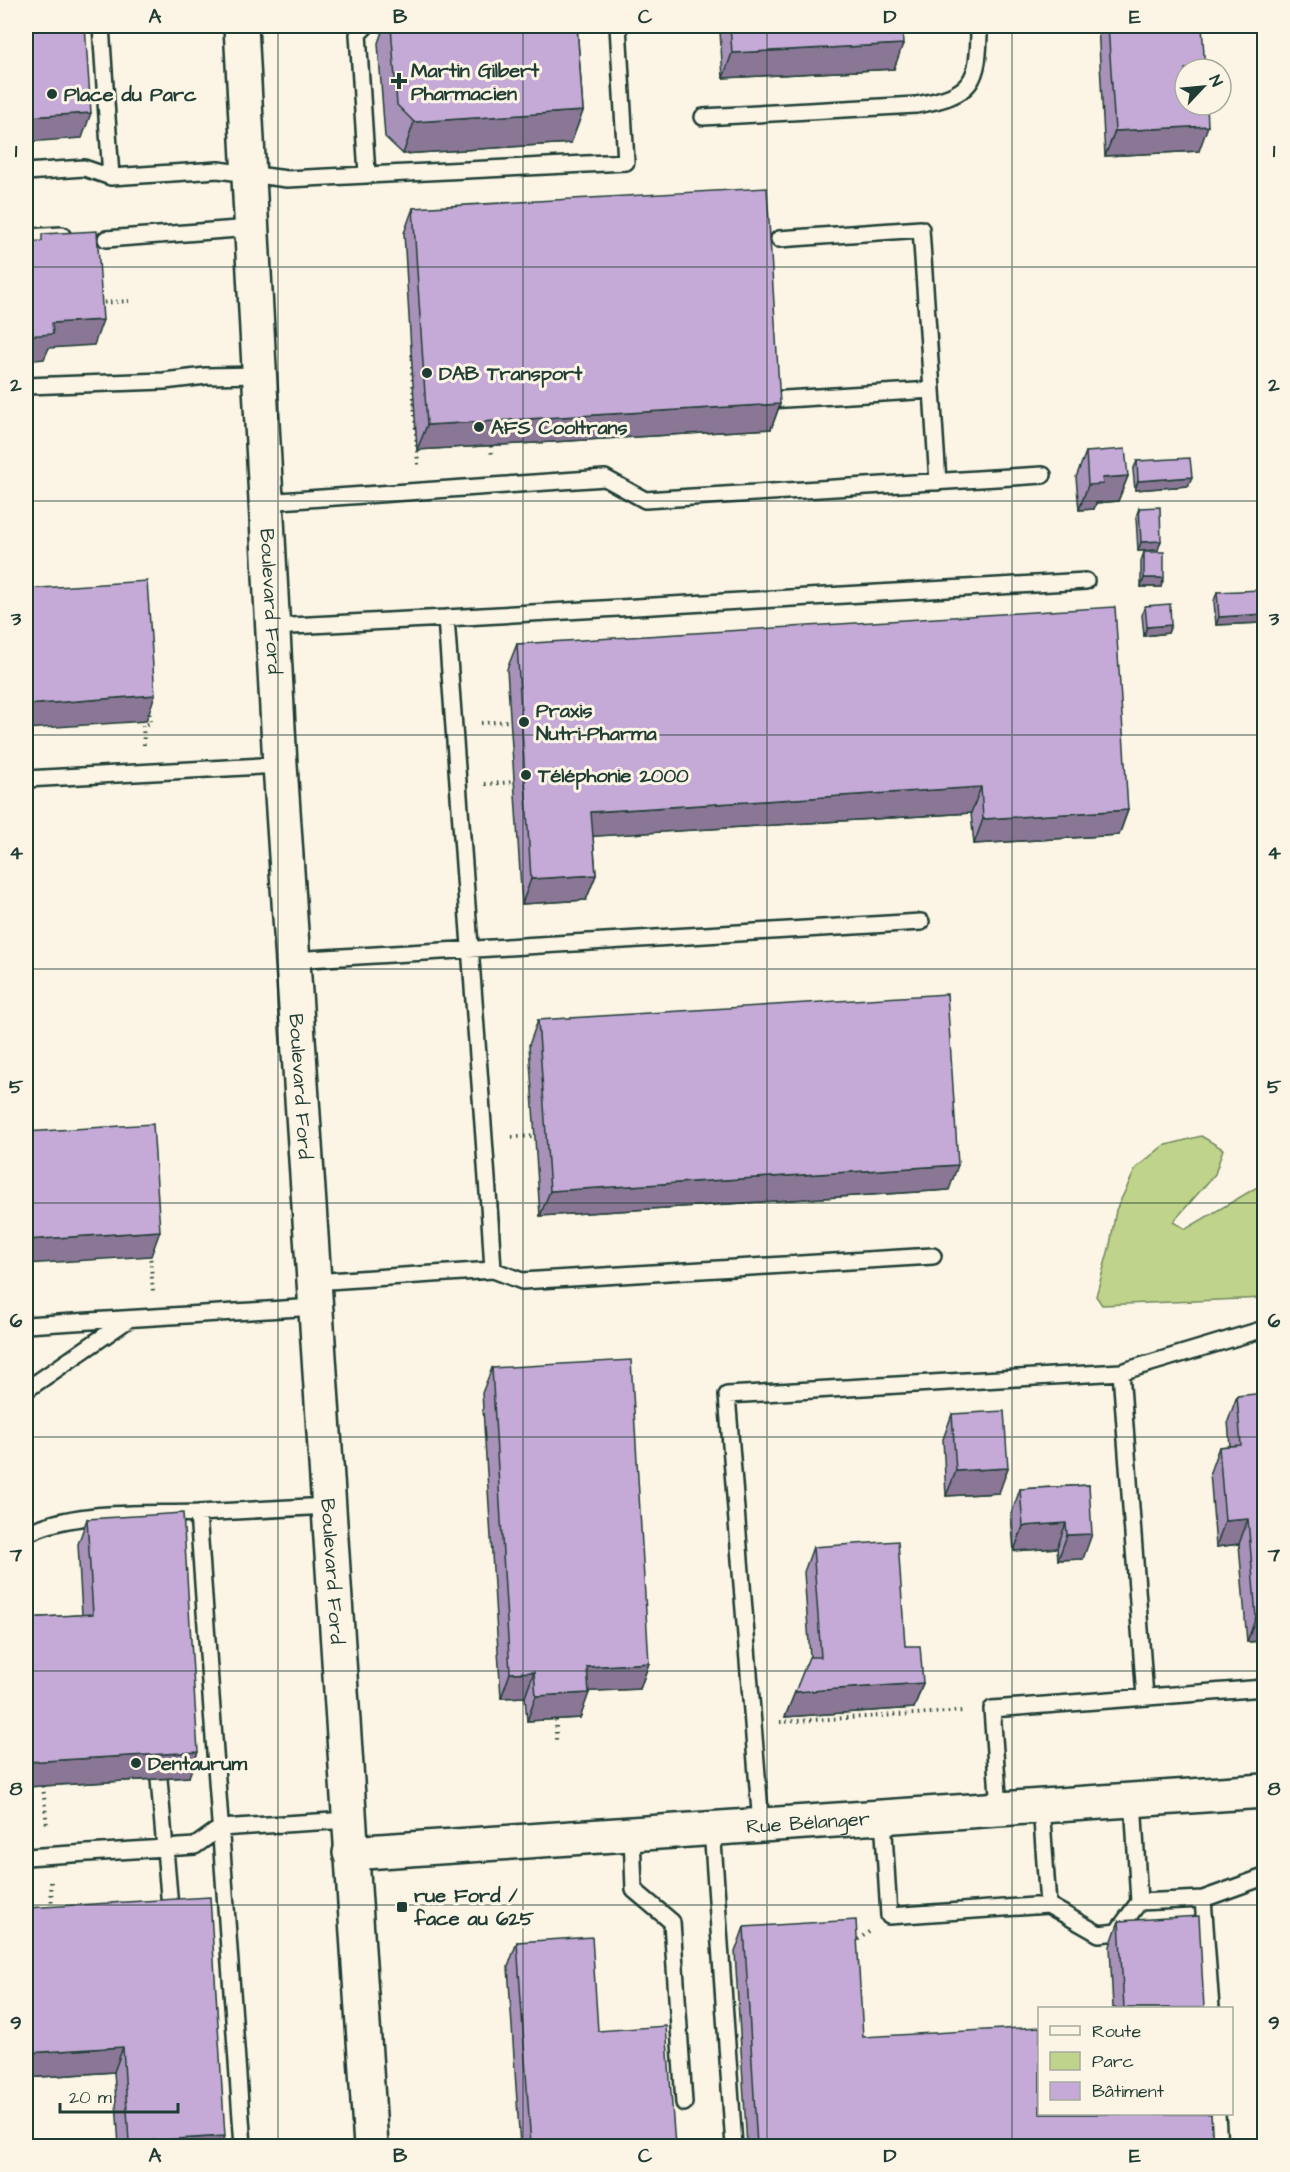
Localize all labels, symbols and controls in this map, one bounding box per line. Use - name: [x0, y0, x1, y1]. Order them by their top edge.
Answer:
- text: A: [149, 3, 162, 31]
- text: B: [393, 3, 408, 31]
- text: C: [638, 3, 653, 31]
- text: D: [884, 3, 897, 31]
- text: E: [1129, 3, 1141, 31]
- place label: Martin Gilbert Pharmacien: [411, 57, 540, 108]
- north arrow: [1173, 57, 1233, 117]
- text: N: [1203, 72, 1228, 90]
- marker: Martin Gilbert Pharmacien: [392, 74, 406, 88]
- place label: Place du Parc: [64, 81, 197, 109]
- marker: Place du Parc: [45, 87, 59, 101]
- text: 1: [15, 137, 18, 165]
- text: 1: [1273, 137, 1276, 165]
- place label: DAB Transport: [439, 360, 583, 388]
- marker: DAB Transport: [420, 366, 434, 380]
- text: 2: [9, 371, 22, 399]
- text: 2: [1267, 371, 1280, 399]
- place label: AFS Cooltrans: [491, 414, 628, 442]
- marker: AFS Cooltrans: [472, 420, 486, 434]
- street label: Boulevard Ford: [253, 528, 288, 675]
- text: 3: [10, 605, 22, 633]
- text: 3: [1268, 605, 1280, 633]
- place label: Praxis Nutri-Pharma: [536, 697, 657, 748]
- marker: Praxis Nutri-Pharma: [517, 715, 531, 729]
- place label: Téléphonie 2000: [537, 762, 689, 790]
- marker: Téléphonie 2000: [519, 768, 533, 782]
- text: 4: [9, 839, 23, 867]
- text: 4: [1267, 839, 1281, 867]
- street label: Boulevard Ford: [281, 1013, 319, 1160]
- text: 5: [9, 1073, 24, 1101]
- text: 5: [1267, 1073, 1282, 1101]
- text: 6: [10, 1307, 23, 1335]
- text: 6: [1268, 1307, 1281, 1335]
- street label: Boulevard Ford: [313, 1498, 351, 1645]
- text: 7: [9, 1541, 23, 1569]
- text: 7: [1267, 1541, 1281, 1569]
- place label: Dentaurum: [148, 1750, 247, 1778]
- marker: Dentaurum: [129, 1756, 143, 1770]
- text: 8: [10, 1775, 23, 1803]
- text: 8: [1268, 1775, 1281, 1803]
- street label: Rue Bélanger: [745, 1805, 871, 1841]
- place label: rue Ford / face au 625: [413, 1882, 535, 1933]
- marker: rue Ford / face au 625: [395, 1900, 409, 1914]
- legend: [1038, 2007, 1233, 2115]
- text: 9: [10, 2009, 22, 2037]
- text: 9: [1268, 2009, 1280, 2037]
- text: Route: [1092, 2019, 1141, 2044]
- text: Parc: [1092, 2049, 1134, 2074]
- scale bar: [60, 2076, 178, 2114]
- text: Bâtiment: [1092, 2079, 1165, 2104]
- text: 20 m: [69, 2085, 112, 2110]
- text: A: [149, 2142, 162, 2170]
- text: B: [393, 2142, 408, 2170]
- text: C: [638, 2142, 653, 2170]
- text: D: [884, 2142, 897, 2170]
- text: E: [1129, 2142, 1141, 2170]

